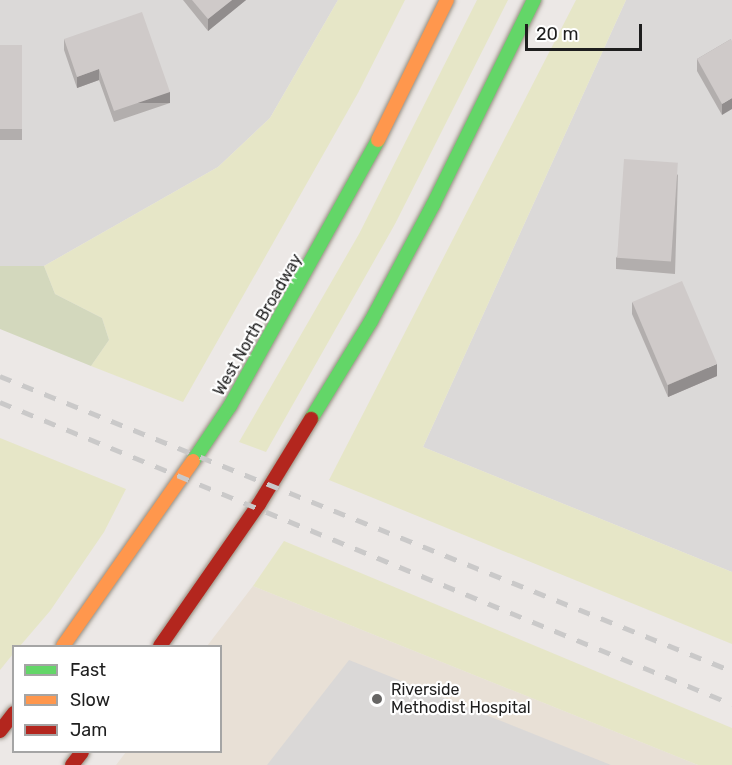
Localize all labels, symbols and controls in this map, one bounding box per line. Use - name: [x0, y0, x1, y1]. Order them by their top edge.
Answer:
- scale bar: [528, 12, 645, 50]
- text: 20 m: [536, 23, 578, 45]
- street label: West North Broadway: [210, 251, 306, 399]
- legend: [12, 645, 222, 753]
- text: Fast: [70, 659, 106, 681]
- place label: Riverside Methodist Hospital: [391, 680, 531, 718]
- text: Slow: [70, 689, 110, 711]
- marker: Riverside Methodist Hospital: [368, 690, 386, 708]
- text: Jam: [70, 719, 107, 741]

